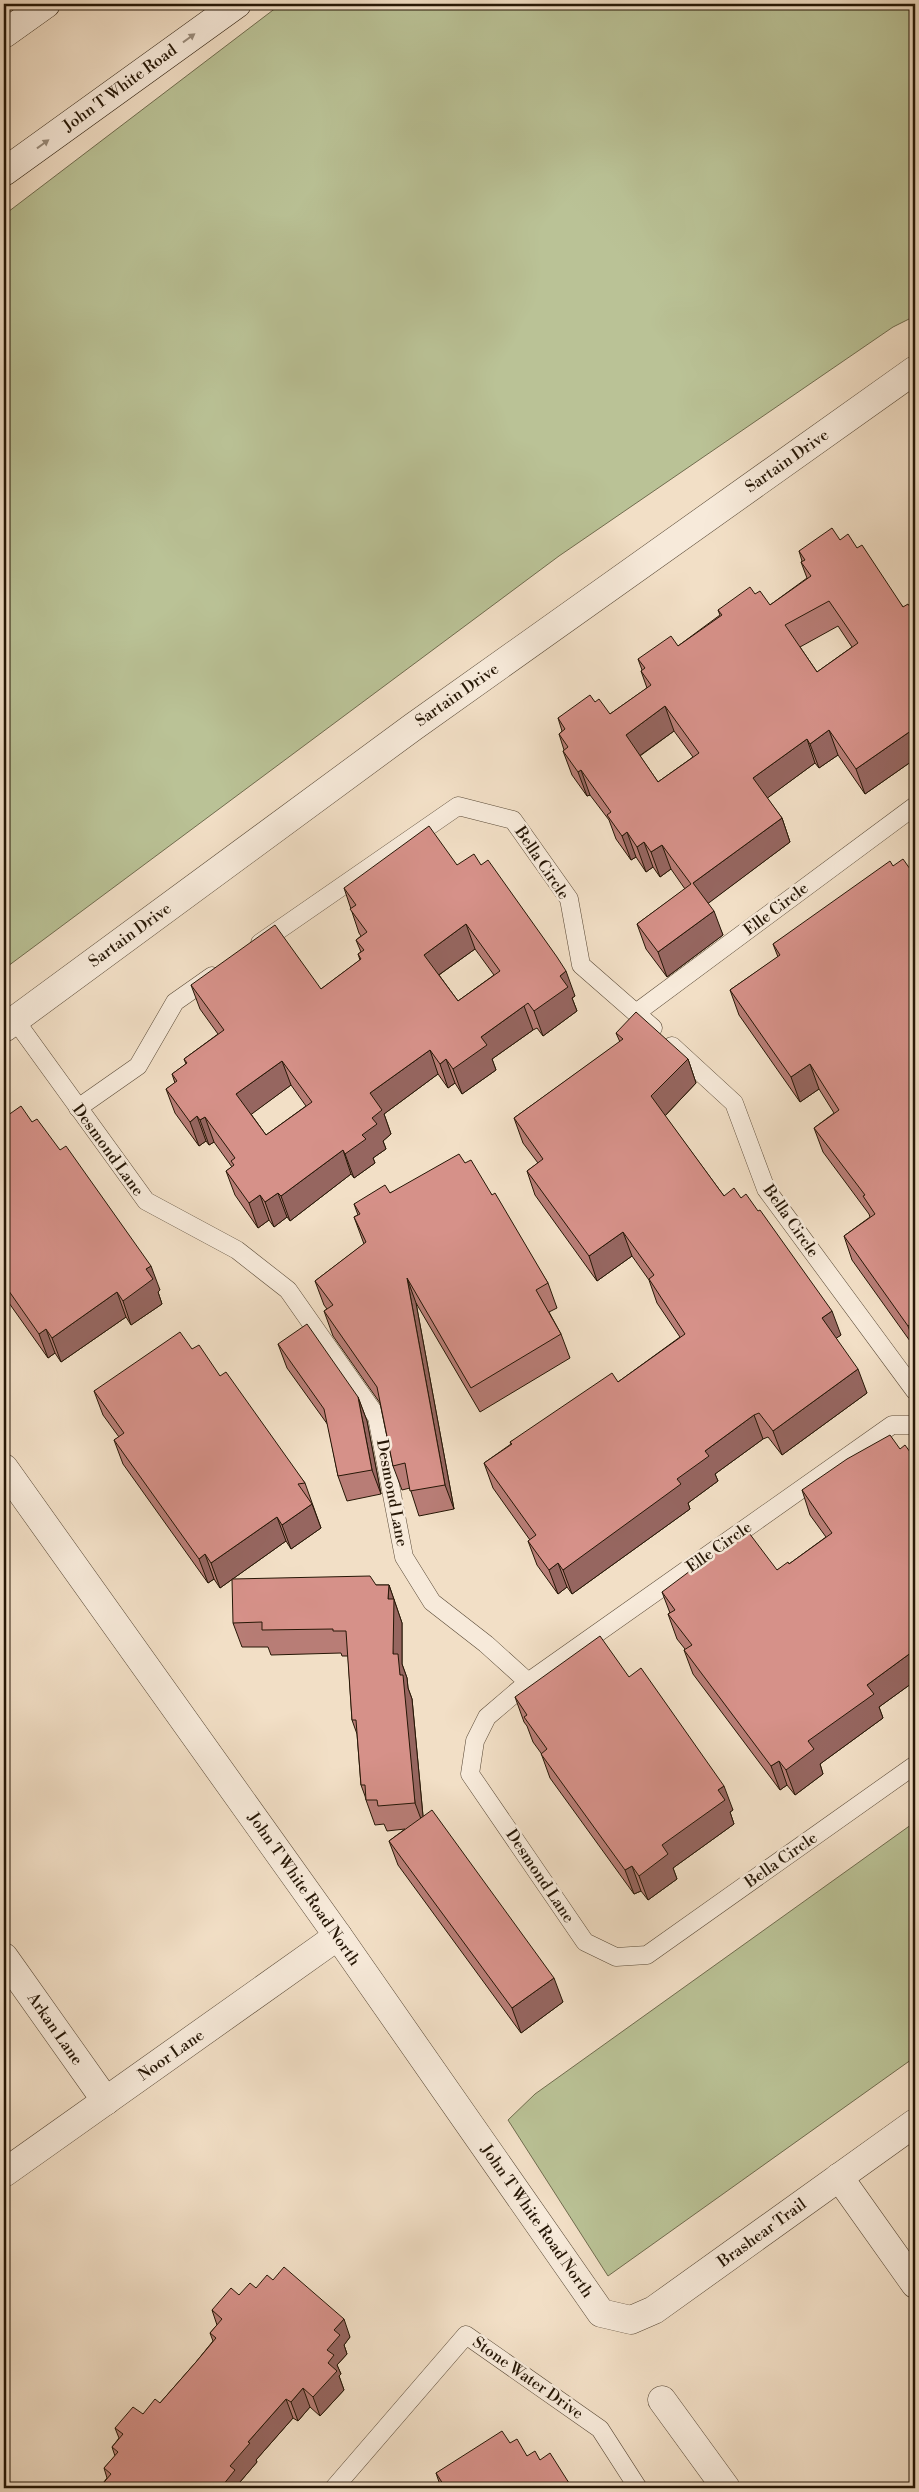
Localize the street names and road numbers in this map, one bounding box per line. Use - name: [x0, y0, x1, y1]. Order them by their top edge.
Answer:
- street label: John T White Road: [58, 40, 181, 137]
- street label: Sartain Drive: [741, 425, 833, 497]
- street label: Sartain Drive: [411, 659, 503, 731]
- street label: Bella Circle: [510, 822, 574, 903]
- street label: Elle Circle: [740, 878, 812, 940]
- street label: Sartain Drive: [85, 898, 175, 972]
- street label: Desmond Lane: [68, 1100, 148, 1200]
- street label: Bella Circle: [758, 1180, 823, 1261]
- street label: Desmond Lane: [372, 1438, 412, 1548]
- street label: Elle Circle: [682, 1517, 756, 1577]
- street label: John T White Road North: [243, 1808, 365, 1970]
- street label: Desmond Lane: [501, 1825, 579, 1927]
- street label: Bella Circle: [740, 1828, 821, 1893]
- street label: Arkan Lane: [22, 1988, 87, 2069]
- street label: Noor Lane: [134, 2025, 208, 2085]
- street label: John T White Road North: [476, 2140, 598, 2302]
- street label: Brashear Trail: [713, 2194, 810, 2272]
- street label: Stone Water Drive: [469, 2332, 587, 2424]

